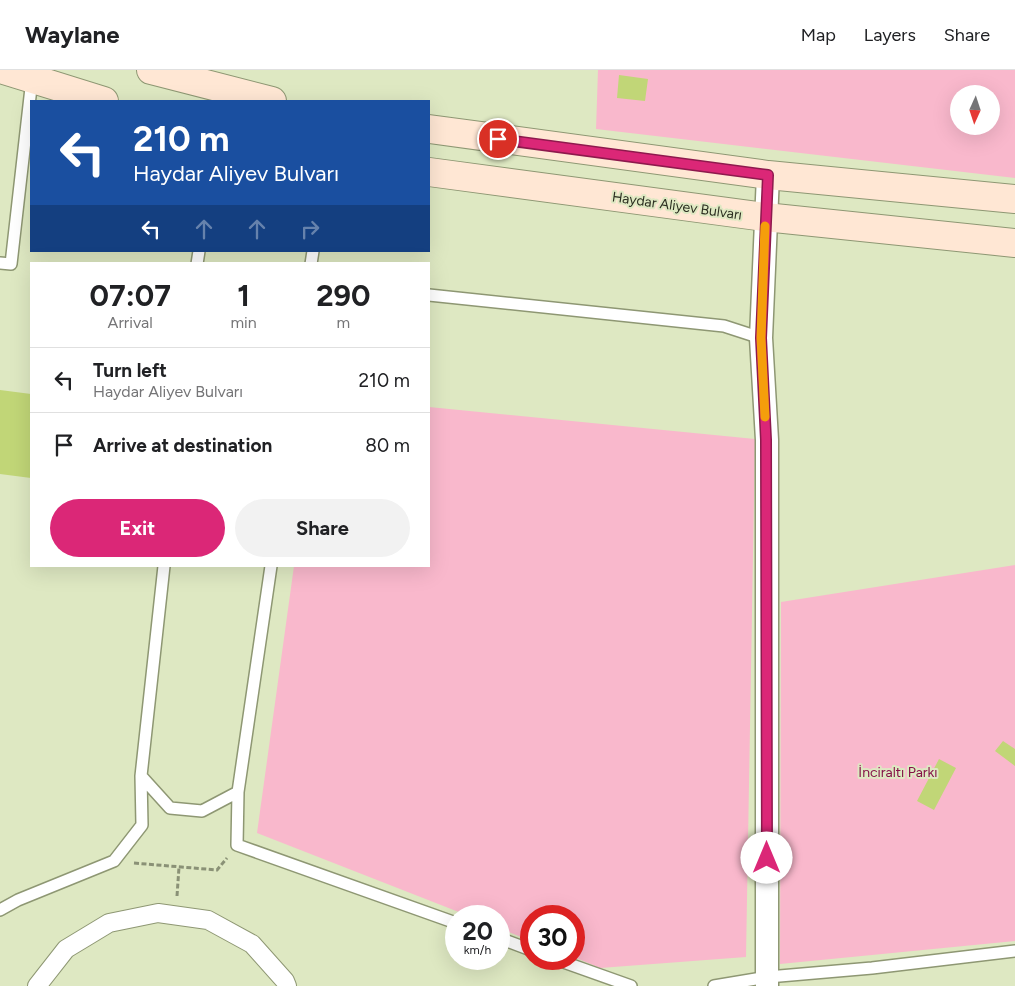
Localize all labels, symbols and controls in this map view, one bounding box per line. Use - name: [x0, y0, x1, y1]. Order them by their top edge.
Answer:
- text: Waylane: [25, 20, 120, 49]
- text: Map: [801, 24, 836, 46]
- text: Layers: [864, 24, 916, 46]
- text: Share: [944, 24, 990, 46]
- north arrow: [950, 85, 1000, 135]
- map controls: [950, 85, 1000, 135]
- text: 210 m: [133, 118, 230, 160]
- pin: [477, 118, 519, 160]
- icon: left: [50, 120, 115, 185]
- icon: arrive: [484, 125, 512, 153]
- text: Haydar Aliyev Bulvarı: [133, 160, 339, 187]
- street label: Haydar Aliyev Bulvarı: [611, 188, 743, 224]
- icon: left: [137, 215, 165, 243]
- icon: ahead: [190, 215, 218, 243]
- icon: ahead: [243, 215, 271, 243]
- icon: right: [296, 215, 324, 243]
- text: 07:07: [90, 277, 171, 314]
- text: 1: [237, 277, 250, 314]
- text: 290: [316, 277, 370, 314]
- text: Arrival: [108, 313, 153, 332]
- text: min: [230, 313, 257, 332]
- text: m: [336, 313, 350, 332]
- text: Turn left: [93, 359, 167, 382]
- icon: left: [50, 366, 78, 394]
- text: 210 m: [358, 369, 410, 392]
- text: Haydar Aliyev Bulvarı: [93, 382, 243, 401]
- icon: arrive: [50, 431, 78, 459]
- text: Arrive at destination: [93, 434, 272, 457]
- text: 80 m: [365, 434, 410, 457]
- button: Exit: [50, 499, 225, 557]
- button: Share: [235, 499, 410, 557]
- park label: İnciraltı Parkı: [858, 764, 938, 781]
- position arrow: [740, 831, 792, 883]
- speed limit sign: 30: [520, 905, 585, 970]
- text: 20: [462, 916, 493, 946]
- text: km/h: [464, 943, 491, 957]

